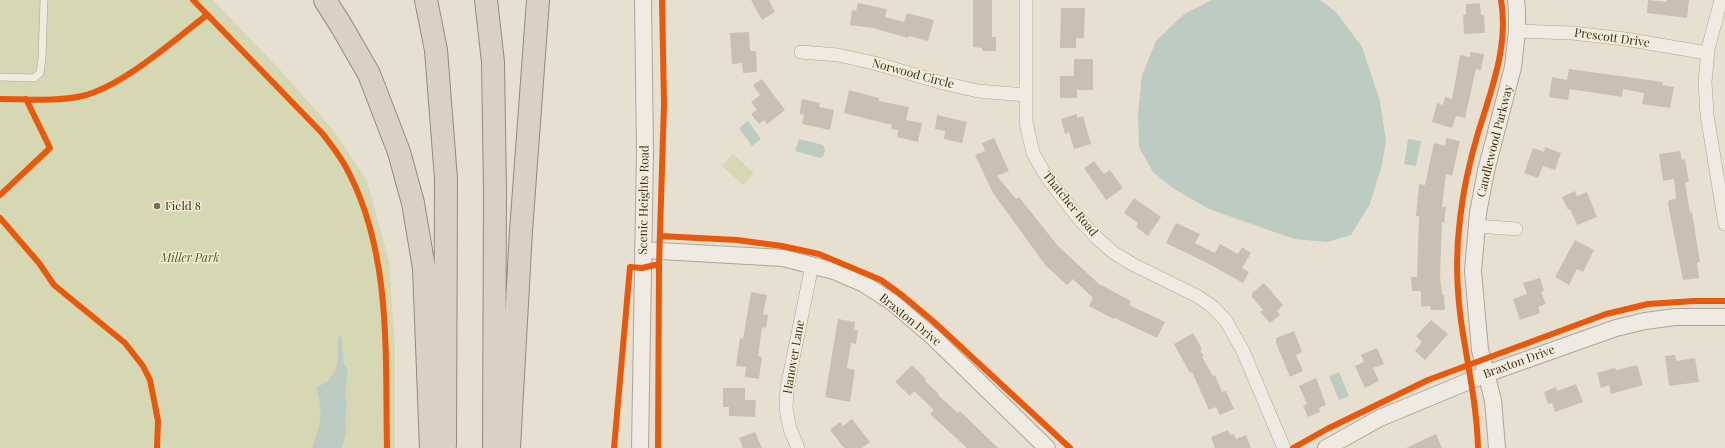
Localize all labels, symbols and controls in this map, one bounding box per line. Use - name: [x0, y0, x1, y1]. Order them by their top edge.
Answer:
- street label: Prescott Drive: [1573, 26, 1651, 50]
- street label: Norwood Circle: [870, 56, 956, 92]
- street label: Candlewood Parkway: [1474, 83, 1516, 199]
- street label: Scenic Heights Road: [636, 145, 652, 255]
- street label: Thatcher Road: [1039, 169, 1101, 239]
- place label: Field 8: [165, 199, 201, 213]
- marker: Field 8: [152, 201, 162, 211]
- park label: Miller Park: [161, 251, 219, 265]
- street label: Braxton Drive: [876, 291, 944, 349]
- street label: Hanover Lane: [780, 319, 808, 395]
- street label: Braxton Drive: [1481, 342, 1557, 382]

